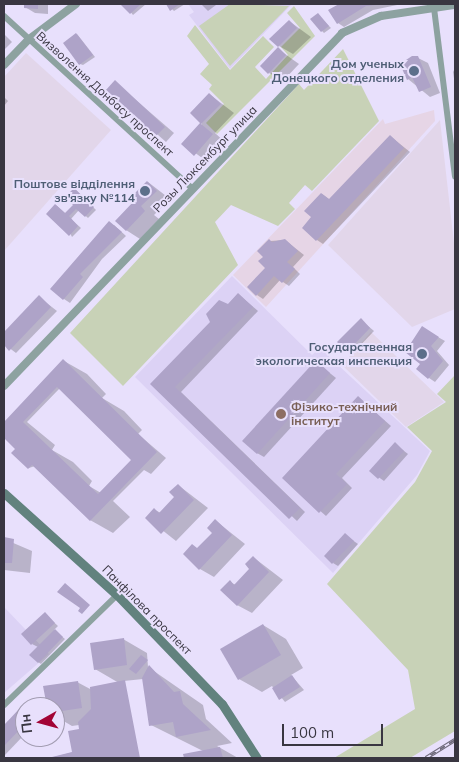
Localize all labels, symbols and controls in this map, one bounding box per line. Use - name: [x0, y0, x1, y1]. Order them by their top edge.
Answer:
- street label: Визволення Донбасу проспект: [33, 29, 177, 159]
- place label: Дом ученых Донецкого отделения: [272, 57, 404, 85]
- marker: Дом ученых Донецкого отделения: [408, 65, 420, 77]
- street label: Розы Люксембург улица: [150, 103, 260, 215]
- place label: Поштове відділення зв'язку №114: [14, 177, 135, 205]
- marker: Поштове відділення зв'язку №114: [139, 185, 151, 197]
- place label: Государственная экологическая инспекция: [256, 340, 412, 368]
- marker: Государственная экологическая инспекция: [416, 348, 428, 360]
- place label: Фізико-технічний інститут: [291, 400, 397, 428]
- marker: Фізико-технічний інститут: [275, 408, 287, 420]
- street label: Панфілова проспект: [99, 562, 195, 658]
- north arrow: [15, 697, 65, 747]
- text: Пн: [16, 713, 36, 734]
- scale bar: [284, 714, 385, 746]
- text: 100 m: [290, 723, 334, 742]

